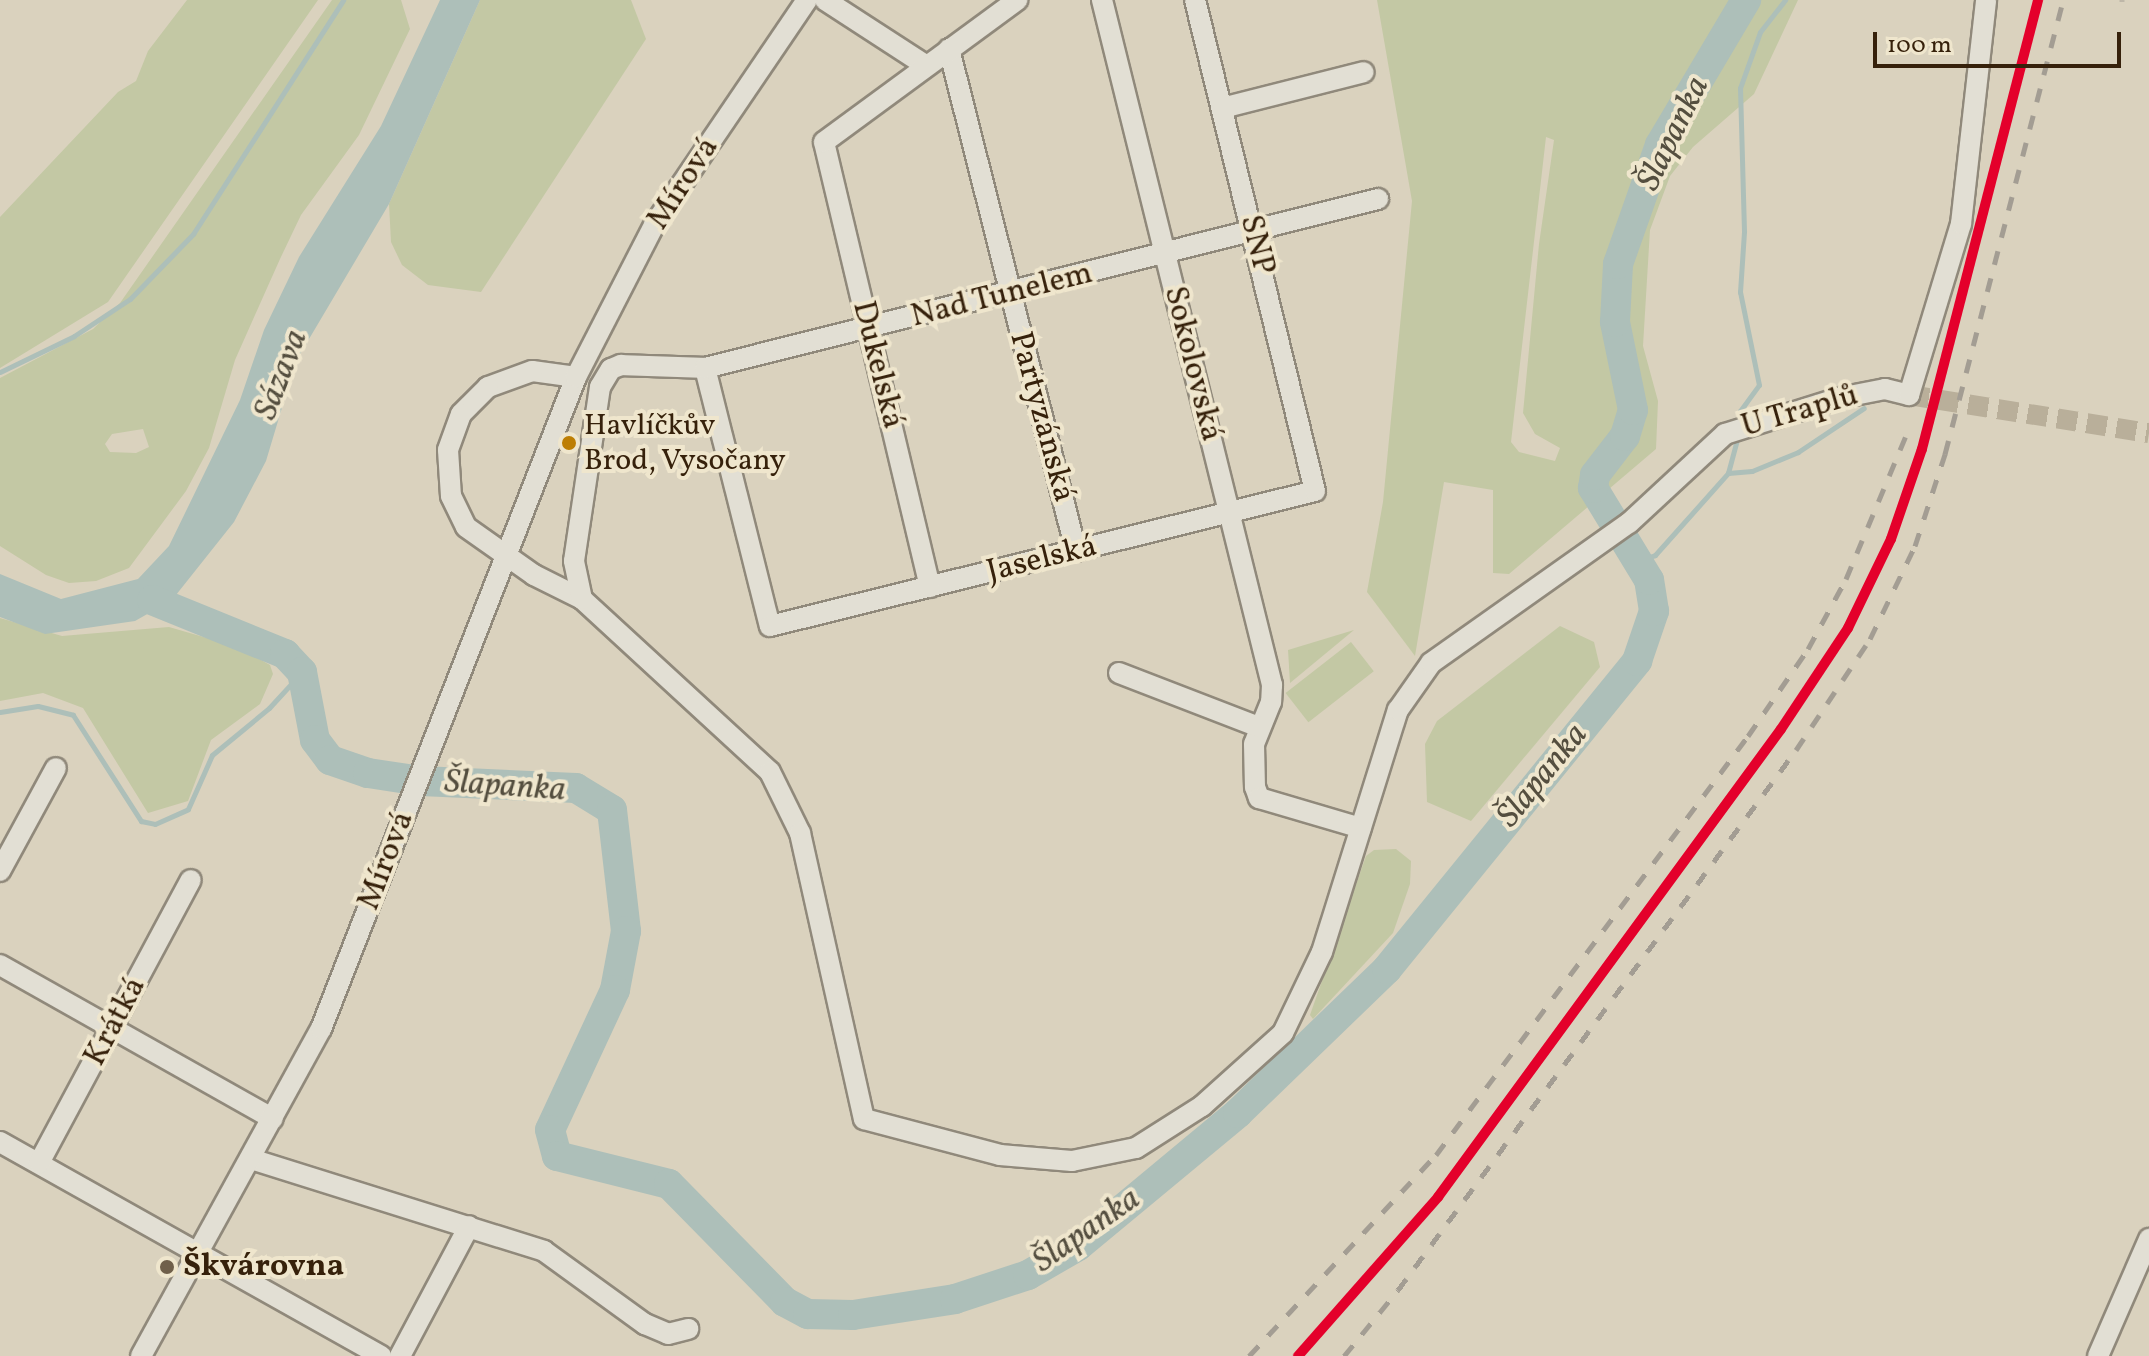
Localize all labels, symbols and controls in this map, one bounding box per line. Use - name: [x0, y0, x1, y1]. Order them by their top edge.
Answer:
- scale bar: [1877, 16, 2125, 66]
- text: 100 m: [1887, 29, 1952, 63]
- water label: Šlapanka: [1629, 70, 1719, 198]
- street label: Mírová: [640, 131, 728, 237]
- street label: SNP: [1230, 211, 1282, 279]
- street label: Nad Tunelem: [907, 255, 1097, 337]
- street label: Sokolovská: [1154, 283, 1230, 445]
- street label: Dukelská: [843, 297, 911, 433]
- water label: Sázava: [246, 324, 318, 426]
- street label: Partyzánská: [1000, 328, 1082, 506]
- street label: U Traplů: [1737, 377, 1863, 447]
- place label: Havlíčkův Brod, Vysočany: [584, 408, 787, 478]
- marker: Havlíčkův Brod, Vysočany: [561, 435, 577, 451]
- street label: Jaselská: [983, 528, 1101, 592]
- water label: Šlapanka: [1489, 716, 1597, 836]
- water label: Šlapanka: [443, 762, 567, 812]
- street label: Mírová: [351, 806, 423, 916]
- street label: Krátká: [77, 971, 155, 1073]
- water label: Šlapanka: [1025, 1179, 1149, 1283]
- place label: Škvárovna: [183, 1248, 344, 1286]
- marker: Škvárovna: [158, 1258, 176, 1276]

